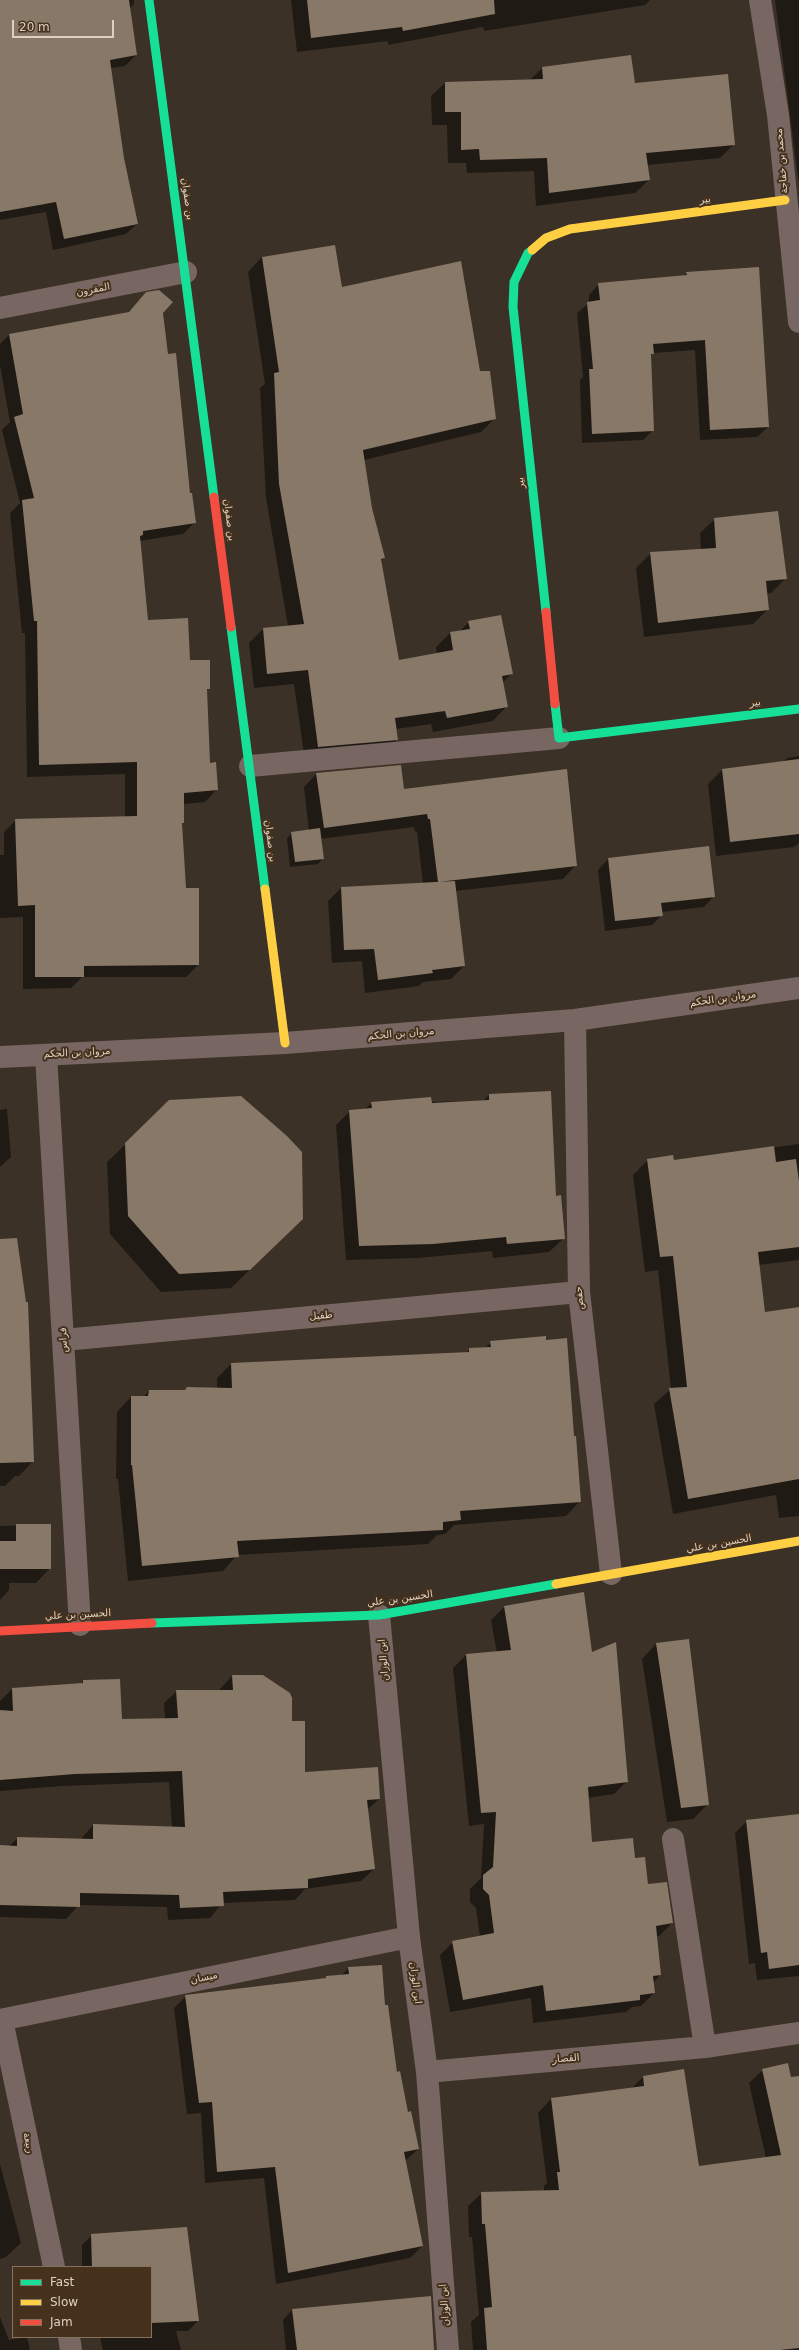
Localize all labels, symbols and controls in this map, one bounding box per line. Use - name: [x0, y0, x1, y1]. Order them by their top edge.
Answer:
- scale bar: [14, 12, 116, 38]
- text: 20 m: [19, 20, 50, 34]
- street label: محمد بن خفاجة: [773, 128, 791, 194]
- street label: بن صفوان: [178, 177, 196, 221]
- street label: بير: [699, 193, 711, 207]
- street label: المقرون: [75, 281, 111, 299]
- street label: بير: [514, 477, 528, 489]
- street label: بن صفوان: [220, 498, 238, 542]
- street label: بير: [749, 696, 761, 710]
- street label: بن صفوان: [261, 819, 279, 863]
- street label: مروان بن الحكم: [689, 988, 757, 1010]
- street label: مروان بن الحكم: [367, 1025, 435, 1043]
- street label: مروان بن الحكم: [43, 1045, 111, 1061]
- street label: حفص: [573, 1286, 587, 1310]
- street label: طفيل: [309, 1309, 333, 1323]
- street label: فراس: [57, 1327, 71, 1353]
- street label: الحسين بن علي: [685, 1532, 753, 1556]
- street label: الحسين بن علي: [366, 1588, 434, 1610]
- street label: الحسين بن علي: [45, 1607, 111, 1623]
- street label: ابن الوزان: [376, 1638, 392, 1682]
- street label: ابن الوزان: [406, 1961, 424, 2005]
- street label: ميسان: [189, 1969, 219, 1987]
- street label: القصار: [552, 2052, 580, 2066]
- street label: ربيعة: [20, 2132, 36, 2154]
- legend: [12, 2266, 152, 2338]
- text: Fast: [50, 2275, 74, 2289]
- street label: ابن الوزان: [438, 2283, 452, 2327]
- text: Slow: [50, 2295, 78, 2309]
- text: Jam: [50, 2315, 73, 2329]

